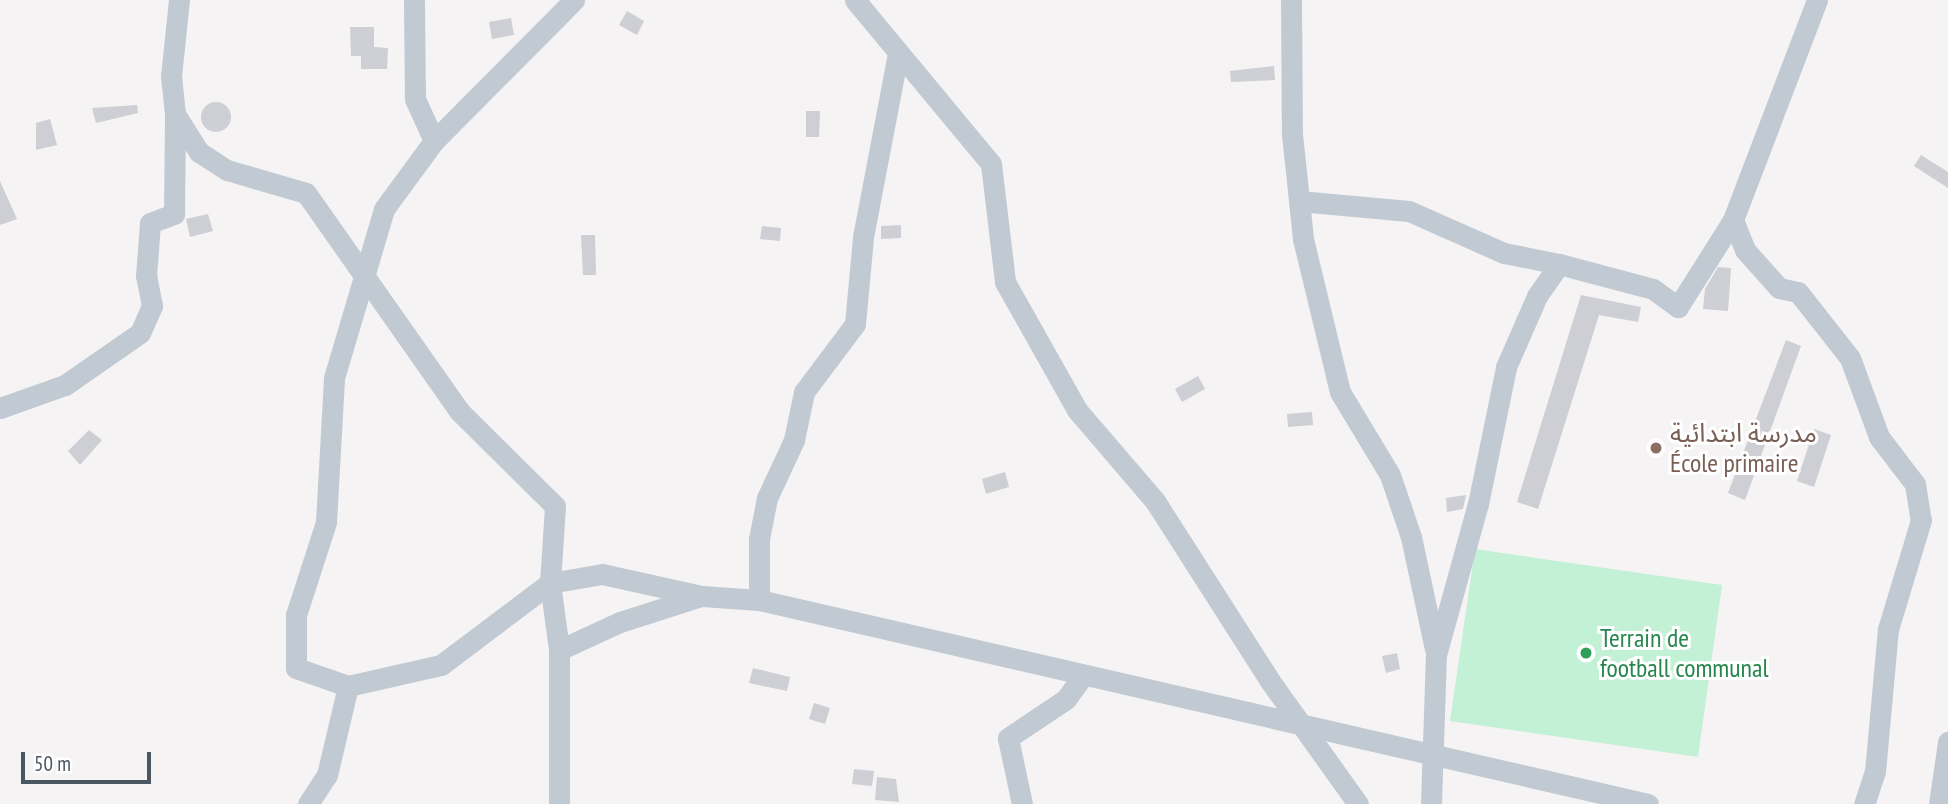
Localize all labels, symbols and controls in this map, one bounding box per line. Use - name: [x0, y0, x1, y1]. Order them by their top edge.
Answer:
- place label: مدرسة ابتدائية École primaire: [1670, 417, 1817, 478]
- marker: مدرسة ابتدائية École primaire: [1648, 440, 1664, 456]
- place label: Terrain de football communal: [1600, 622, 1768, 684]
- marker: Terrain de football communal: [1578, 645, 1594, 661]
- scale bar: [24, 738, 154, 782]
- text: 50 m: [34, 750, 71, 777]

